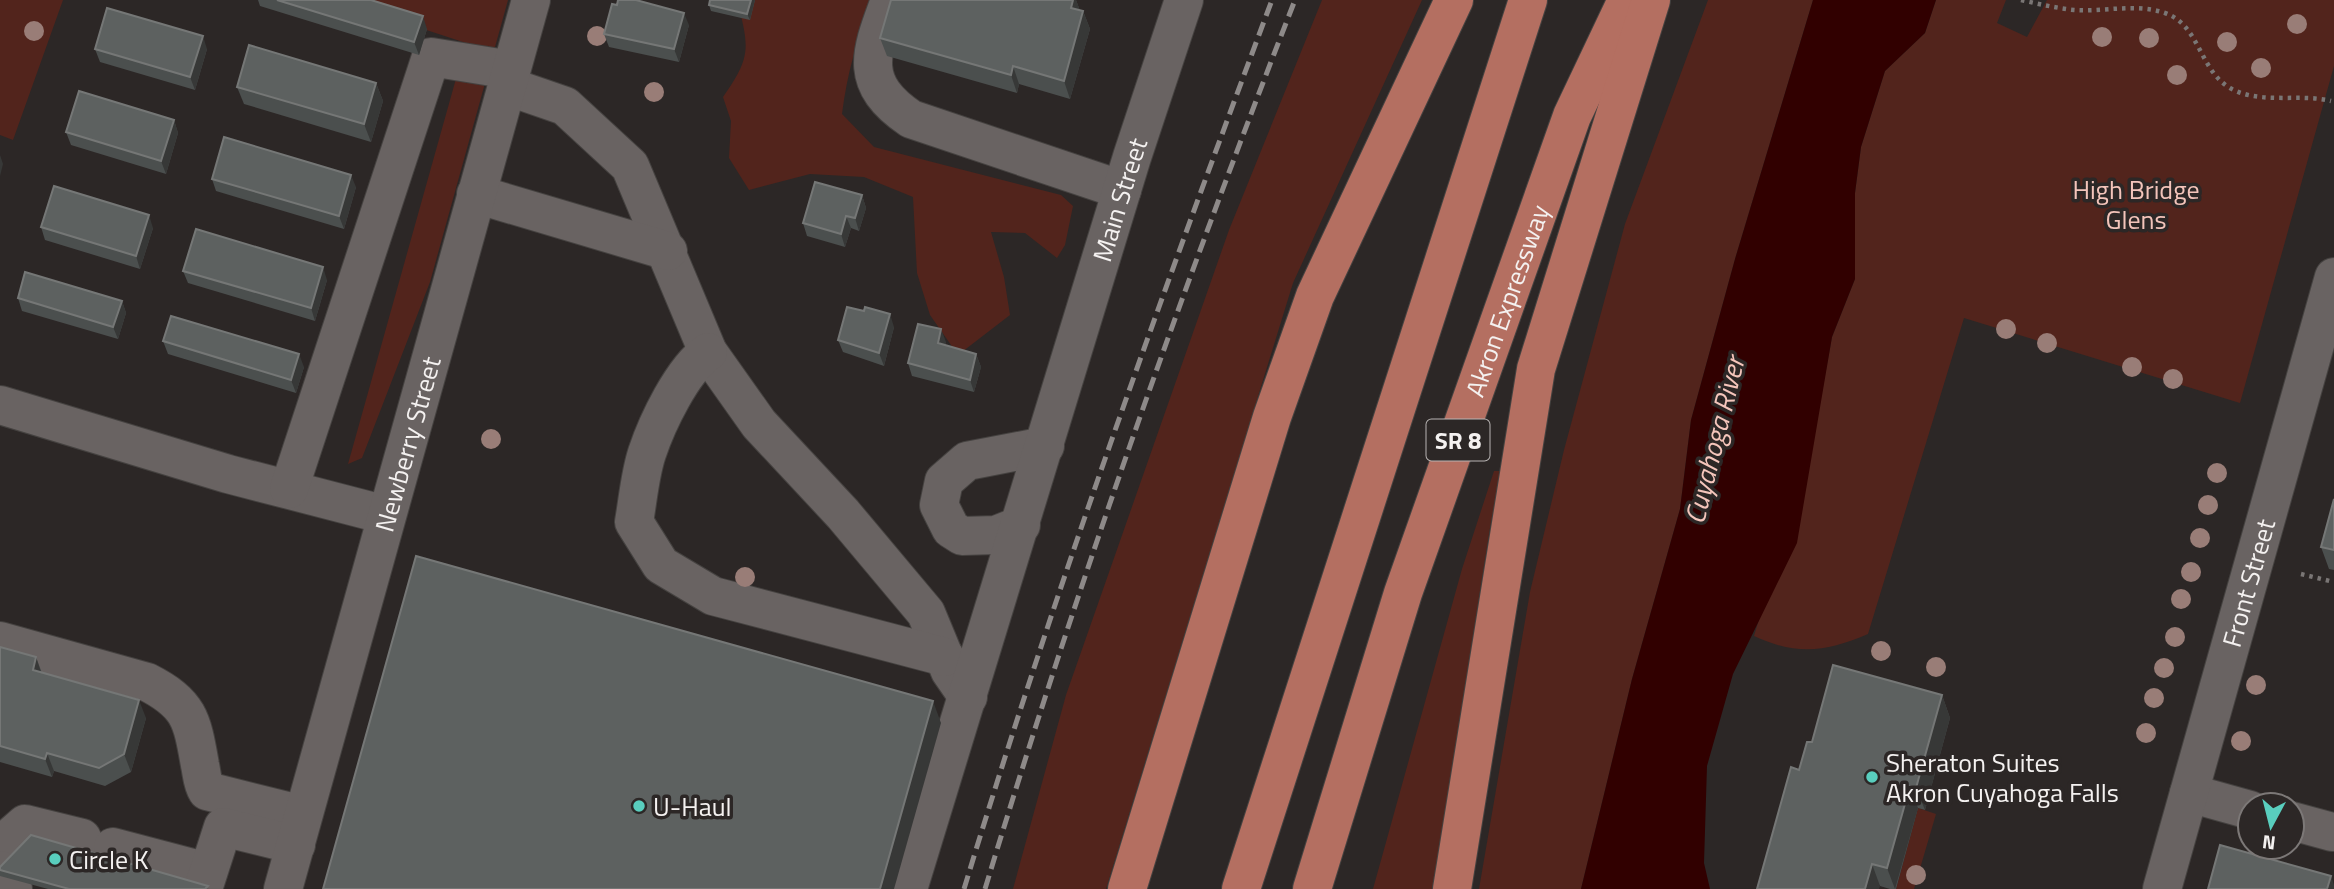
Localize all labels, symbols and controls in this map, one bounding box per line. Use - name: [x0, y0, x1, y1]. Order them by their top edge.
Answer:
- street label: Main Street: [1082, 133, 1157, 266]
- park label: High Bridge Glens: [2072, 170, 2200, 239]
- street label: Akron Expressway: [1455, 199, 1559, 402]
- water label: Cuyahoga River: [1672, 349, 1756, 528]
- street label: Newberry Street: [364, 352, 450, 536]
- road number: SR 8: [1426, 419, 1490, 460]
- street label: Front Street: [2211, 514, 2285, 651]
- place label: Sheraton Suites Akron Cuyahoga Falls: [1886, 743, 2119, 812]
- marker: Sheraton Suites Akron Cuyahoga Falls: [1864, 769, 1880, 785]
- place label: U-Haul: [653, 787, 732, 826]
- north arrow: [2236, 791, 2306, 861]
- marker: U-Haul: [631, 798, 647, 814]
- text: N: [2261, 828, 2277, 859]
- place label: Circle K: [69, 840, 149, 879]
- marker: Circle K: [47, 851, 63, 867]

